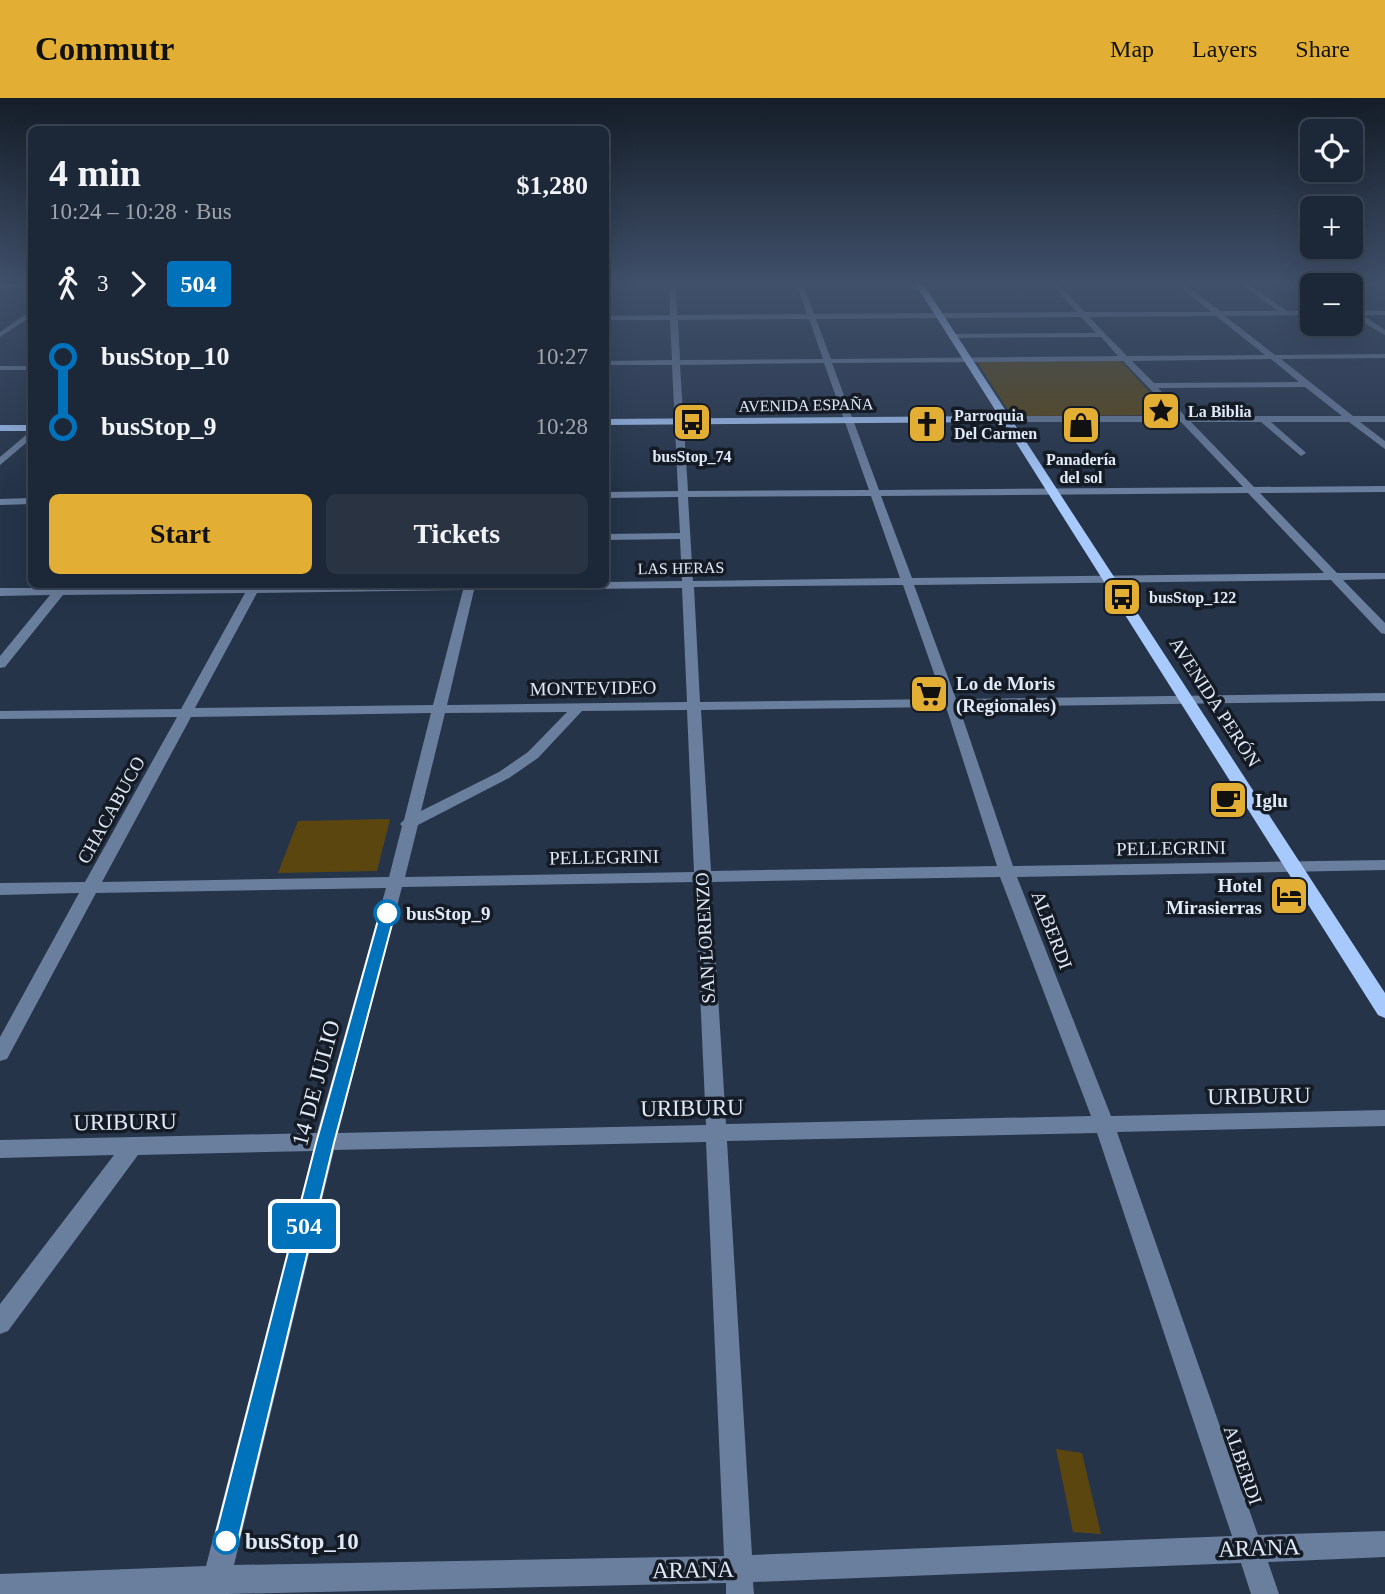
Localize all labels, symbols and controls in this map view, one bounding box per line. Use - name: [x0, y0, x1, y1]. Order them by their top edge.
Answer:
- text: Commutr: [35, 31, 174, 67]
- text: Map: [1110, 36, 1154, 62]
- text: Layers: [1192, 36, 1257, 62]
- text: Share: [1295, 36, 1350, 62]
- map controls: [1300, 119, 1363, 336]
- button: locate: [1300, 119, 1363, 182]
- text: 4 min: [49, 152, 141, 194]
- text: $1,280: [517, 171, 588, 200]
- button: +: [1300, 196, 1363, 259]
- text: 10:24 – 10:28 · Bus: [49, 199, 232, 224]
- icon: walk: [49, 265, 87, 303]
- icon: forward: [119, 265, 157, 303]
- text: 3: [97, 271, 109, 296]
- text: 504: [181, 271, 217, 297]
- button: −: [1300, 273, 1363, 336]
- text: busStop_10: [101, 342, 230, 371]
- text: 10:27: [536, 344, 588, 369]
- place icon: La Biblia: [1140, 390, 1182, 432]
- street label: AVENIDA ESPAÑA: [739, 395, 874, 415]
- bus stop icon: busStop_74: [671, 401, 713, 443]
- church icon: Parroquia Del Carmen: [906, 403, 948, 445]
- place label: La Biblia: [1188, 403, 1252, 420]
- shop icon: Panadería del sol: [1060, 404, 1102, 446]
- place label: Parroquia Del Carmen: [954, 407, 1037, 442]
- text: busStop_9: [101, 412, 217, 441]
- text: 10:28: [536, 414, 588, 439]
- place label: busStop_74: [652, 448, 732, 466]
- place label: Panadería del sol: [1046, 451, 1116, 486]
- button: Start: [49, 494, 312, 574]
- button: Tickets: [326, 494, 588, 574]
- street label: LAS HERAS: [638, 559, 724, 577]
- bus stop icon: busStop_122: [1101, 576, 1143, 618]
- place label: busStop_122: [1149, 589, 1236, 607]
- street label: AVENIDA PERÓN: [1165, 633, 1265, 771]
- supermarket icon: Lo de Moris (Regionales): [908, 673, 950, 715]
- place label: Lo de Moris (Regionales): [956, 673, 1056, 717]
- street label: MONTEVIDEO: [529, 676, 657, 700]
- street label: CHACABUCO: [73, 753, 149, 867]
- cafe icon: Iglu: [1207, 779, 1249, 821]
- place label: Iglu: [1255, 790, 1288, 811]
- street label: PELLEGRINI: [1116, 837, 1226, 859]
- street label: PELLEGRINI: [549, 846, 659, 868]
- street label: SAN LORENZO: [691, 872, 719, 1004]
- place label: Hotel Mirasierras: [1166, 875, 1262, 918]
- hotel icon: Hotel Mirasierras: [1268, 875, 1310, 917]
- street label: ALBERDI: [1027, 888, 1077, 972]
- marker: busStop_9: [374, 900, 400, 926]
- place label: busStop_9: [406, 903, 491, 924]
- street label: 14 DE JULIO: [287, 1017, 345, 1149]
- street label: URIBURU: [1207, 1083, 1311, 1109]
- street label: URIBURU: [640, 1095, 744, 1121]
- street label: URIBURU: [73, 1109, 177, 1135]
- line badge: 504: [264, 1203, 344, 1249]
- text: 504: [286, 1213, 322, 1239]
- street label: ALBERDI: [1220, 1423, 1266, 1507]
- marker: busStop_10: [213, 1528, 239, 1554]
- place label: busStop_10: [245, 1529, 359, 1554]
- street label: ARANA: [1218, 1534, 1301, 1562]
- street label: ARANA: [652, 1557, 734, 1583]

